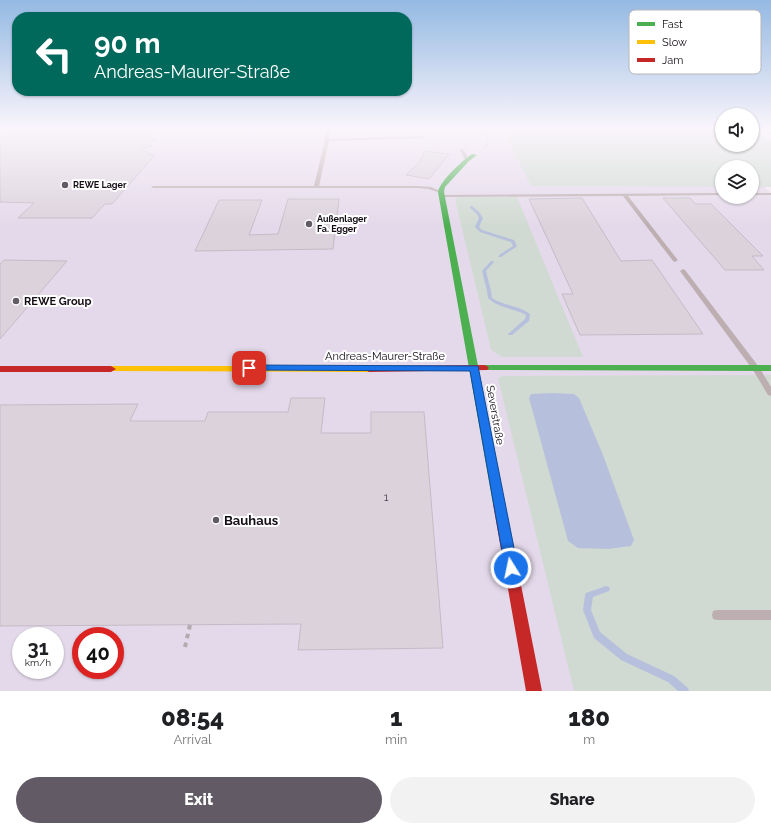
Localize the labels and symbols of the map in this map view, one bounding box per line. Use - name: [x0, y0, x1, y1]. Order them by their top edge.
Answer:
- legend: [629, 10, 761, 74]
- text: Fast: [662, 18, 683, 31]
- text: Slow: [662, 36, 687, 49]
- text: Jam: [662, 54, 683, 67]
- marker: REWE Lager: [60, 180, 70, 190]
- place label: REWE Lager: [73, 180, 127, 190]
- place label: Außenlager Fa. Egger: [317, 214, 367, 234]
- marker: Außenlager Fa. Egger: [304, 219, 314, 229]
- place label: REWE Group: [24, 295, 91, 308]
- marker: REWE Group: [11, 296, 21, 306]
- street label: Andreas-Maurer-Straße: [325, 350, 445, 363]
- pin: [232, 351, 266, 385]
- street label: Severstraße: [483, 384, 507, 446]
- house number: 1: [384, 491, 389, 504]
- place label: Bauhaus: [224, 513, 279, 528]
- marker: Bauhaus: [211, 515, 221, 525]
- position arrow: [490, 547, 532, 589]
- speed limit sign: 40: [72, 627, 124, 679]

